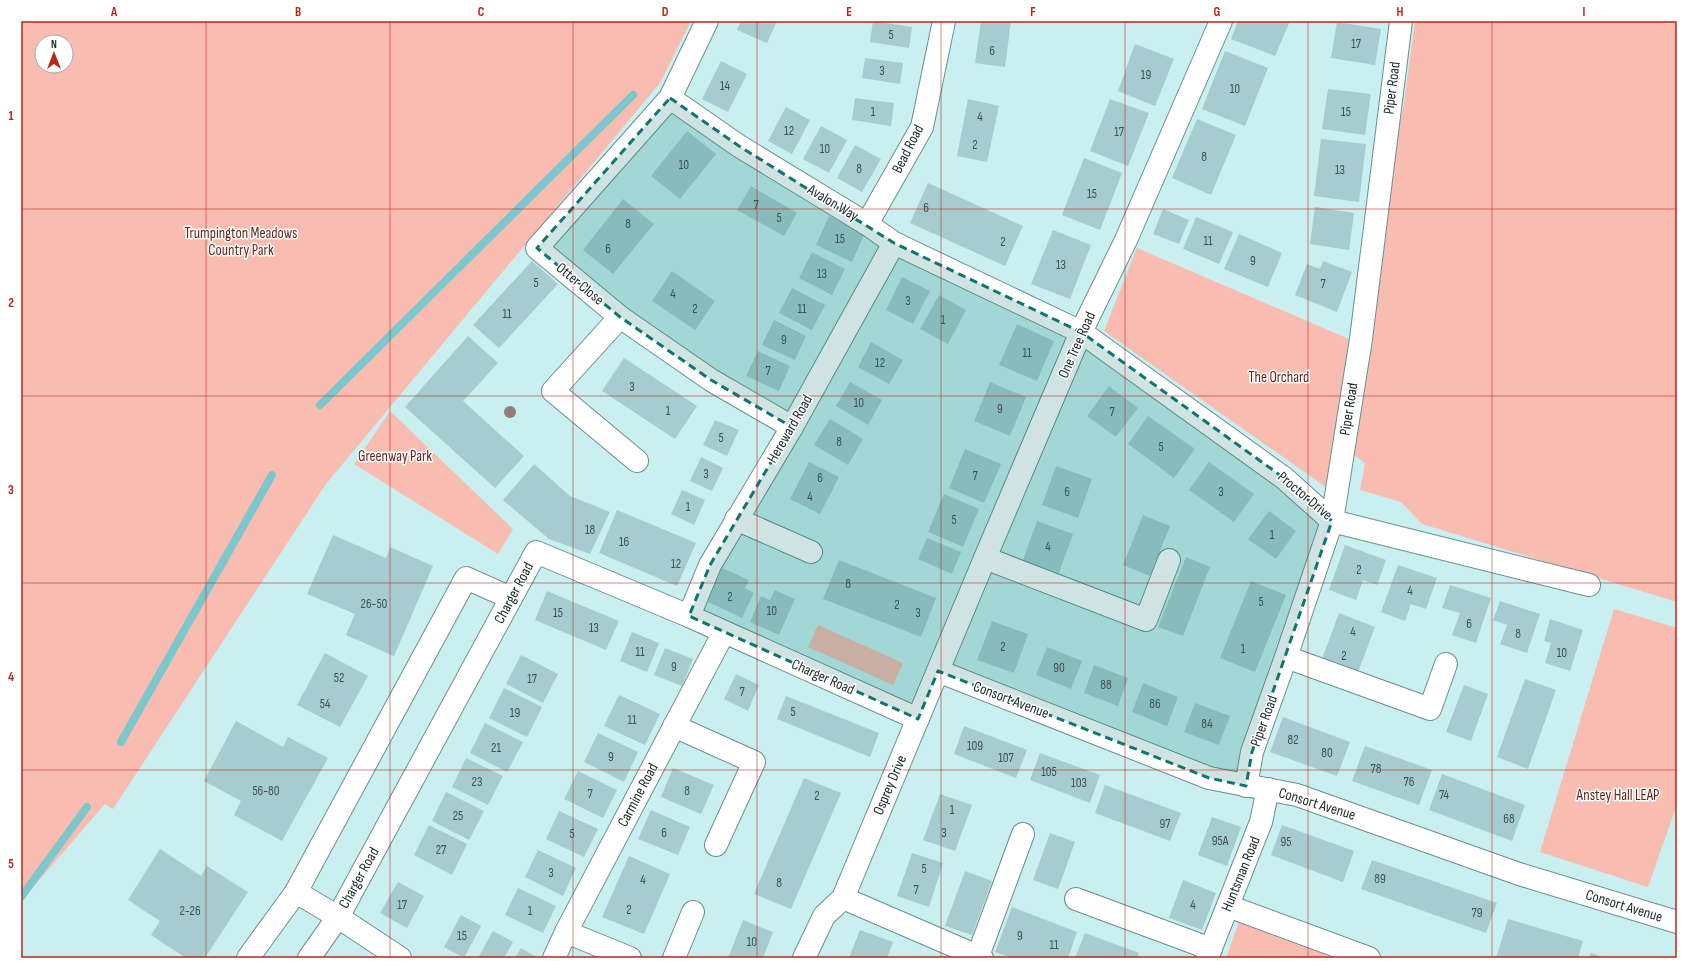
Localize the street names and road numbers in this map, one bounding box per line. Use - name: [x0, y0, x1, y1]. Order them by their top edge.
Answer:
- street label: Piper Road: [1379, 61, 1405, 115]
- street label: Bead Road: [888, 121, 928, 177]
- street label: Avalon Way: [803, 180, 862, 226]
- street label: Otter Close: [552, 258, 608, 310]
- street label: One Tree Road: [1054, 309, 1100, 381]
- street label: Piper Road: [1335, 381, 1363, 437]
- street label: Hereward Road: [763, 392, 817, 466]
- street label: Proctor Drive: [1274, 467, 1336, 525]
- street label: Charger Road: [490, 559, 538, 627]
- street label: Charger Road: [789, 655, 857, 699]
- street label: Consort Avenue: [970, 677, 1052, 723]
- street label: Piper Road: [1246, 693, 1282, 749]
- street label: Osprey Drive: [869, 752, 911, 818]
- street label: Carmine Road: [613, 760, 663, 830]
- street label: Consort Avenue: [1276, 783, 1358, 825]
- street label: Huntsman Road: [1217, 834, 1265, 914]
- street label: Charger Road: [334, 844, 384, 912]
- street label: Consort Avenue: [1583, 885, 1665, 927]

